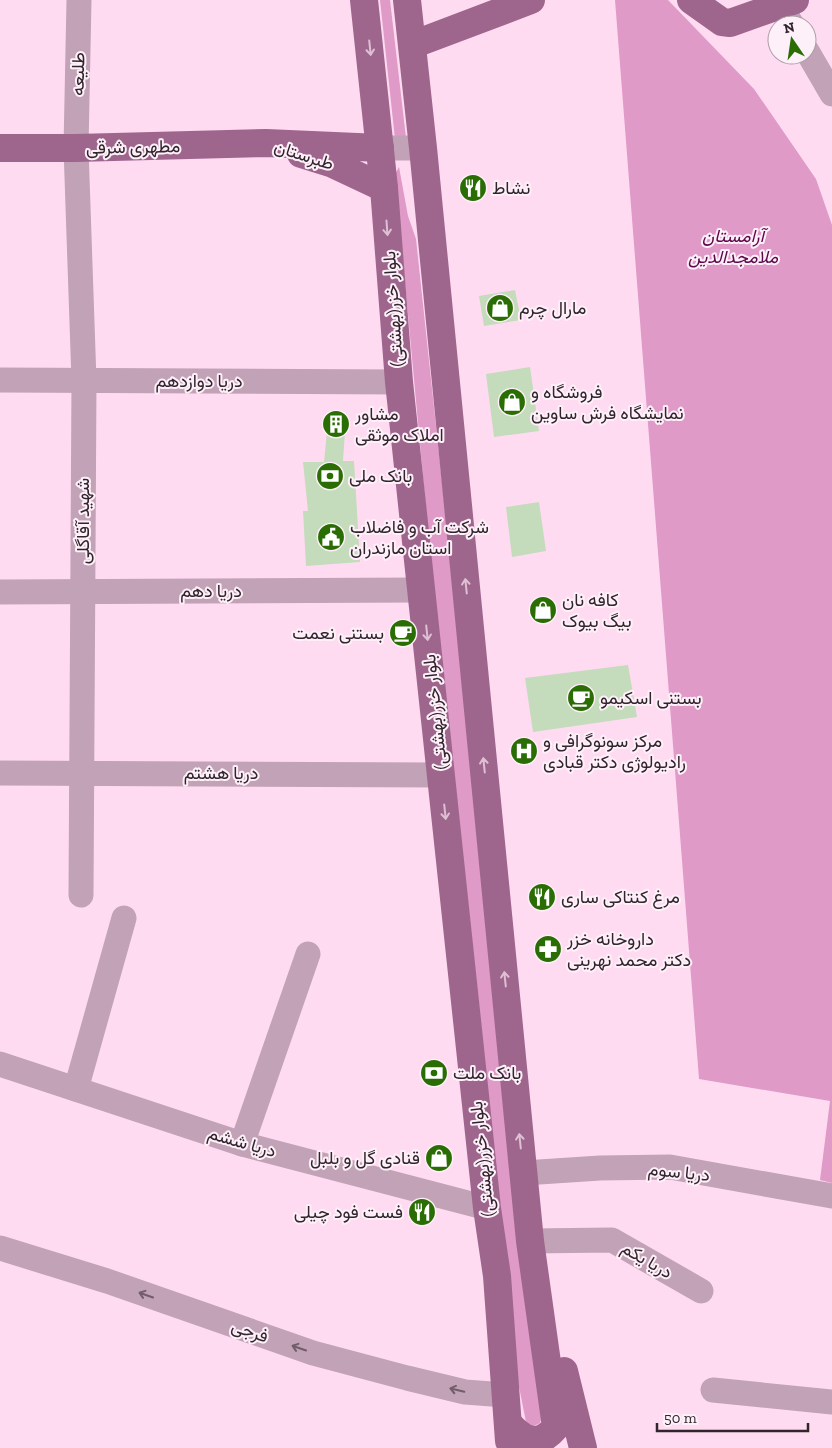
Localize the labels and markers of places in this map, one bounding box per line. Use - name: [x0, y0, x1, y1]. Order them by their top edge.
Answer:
- restaurant icon: نشاط: [458, 173, 488, 203]
- place label: نشاط: [492, 177, 530, 199]
- shop icon: مارال چرم: [485, 293, 515, 323]
- place label: مارال چرم: [519, 297, 586, 320]
- place label: فروشگاه و نمایشگاه فرش ساوین: [531, 381, 684, 424]
- shop icon: فروشگاه و نمایشگاه فرش ساوین: [497, 387, 527, 417]
- place label: مشاور املاک موثقی: [354, 403, 444, 446]
- building icon: مشاور املاک موثقی: [321, 409, 351, 439]
- bank icon: بانک ملی: [315, 461, 345, 491]
- place label: بانک ملی: [349, 465, 412, 487]
- place label: شرکت آب و فاضلاب استان مازندران: [350, 516, 489, 559]
- public building icon: شرکت آب و فاضلاب استان مازندران: [316, 522, 346, 552]
- place label: کافه نان بیگ بیوک: [562, 589, 631, 632]
- shop icon: کافه نان بیگ بیوک: [528, 595, 558, 625]
- cafe icon: بستنی نعمت: [388, 618, 418, 648]
- place label: بستنی نعمت: [292, 622, 384, 644]
- cafe icon: بستنی اسکیمو: [566, 683, 596, 713]
- place label: بستنی اسکیمو: [600, 687, 702, 709]
- place label: مركز سونوگرافی و راديولوژی دكتر قبادی: [543, 730, 686, 773]
- hospital icon: مركز سونوگرافی و راديولوژی دكتر قبادی: [509, 736, 539, 766]
- restaurant icon: مرغ کنتاکی ساری: [527, 882, 557, 912]
- place label: مرغ کنتاکی ساری: [561, 886, 680, 909]
- place label: داروخانه خزر دکتر محمد نهرینی: [566, 928, 691, 971]
- pharmacy icon: داروخانه خزر دکتر محمد نهرینی: [533, 934, 563, 964]
- bank icon: بانک ملت: [419, 1058, 449, 1088]
- place label: بانک ملت: [453, 1062, 521, 1084]
- shop icon: قنادی گل و بلبل: [424, 1143, 454, 1173]
- place label: قنادی گل و بلبل: [310, 1147, 420, 1169]
- restaurant icon: فست فود چیلی: [407, 1197, 437, 1227]
- place label: فست فود چیلی: [294, 1201, 403, 1224]

